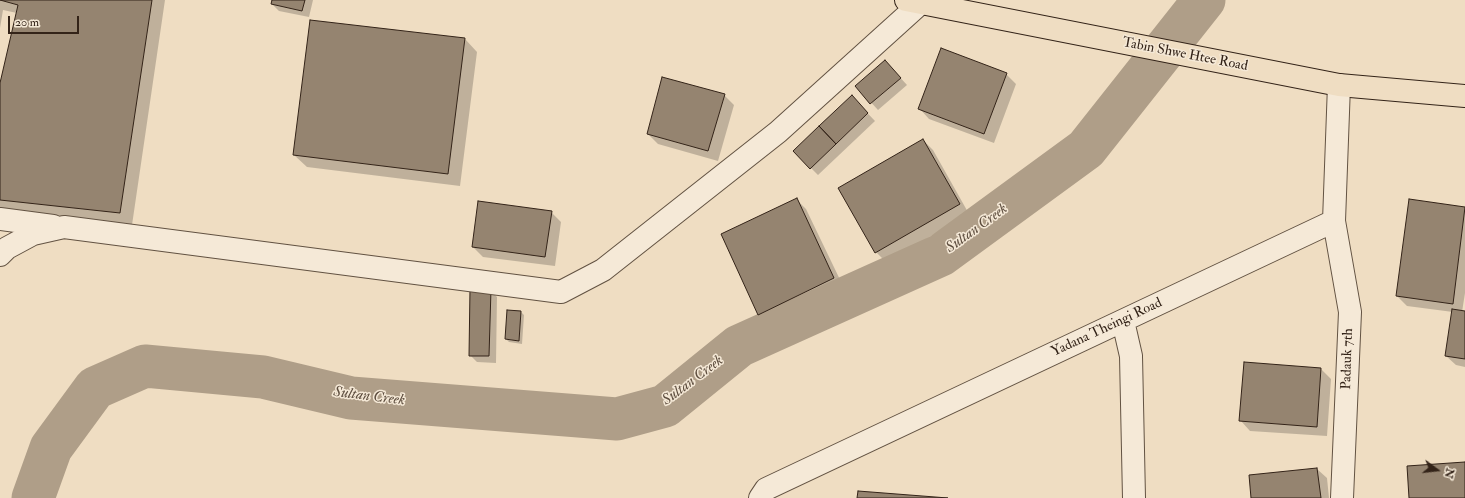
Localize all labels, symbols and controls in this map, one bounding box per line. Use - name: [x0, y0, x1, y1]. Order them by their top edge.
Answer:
- scale bar: [10, 8, 81, 34]
- text: 20 m: [15, 15, 39, 30]
- street label: Tabin Shwe Htee Road: [1121, 35, 1249, 75]
- water label: Sultan Creek: [943, 201, 1011, 257]
- street label: Yadana Theingi Road: [1049, 295, 1165, 361]
- street label: Padauk 7th: [1339, 328, 1357, 390]
- water label: Sultan Creek: [659, 352, 727, 410]
- water label: Sultan Creek: [332, 384, 406, 410]
- north arrow: [1417, 450, 1457, 490]
- text: N: [1442, 467, 1457, 480]

